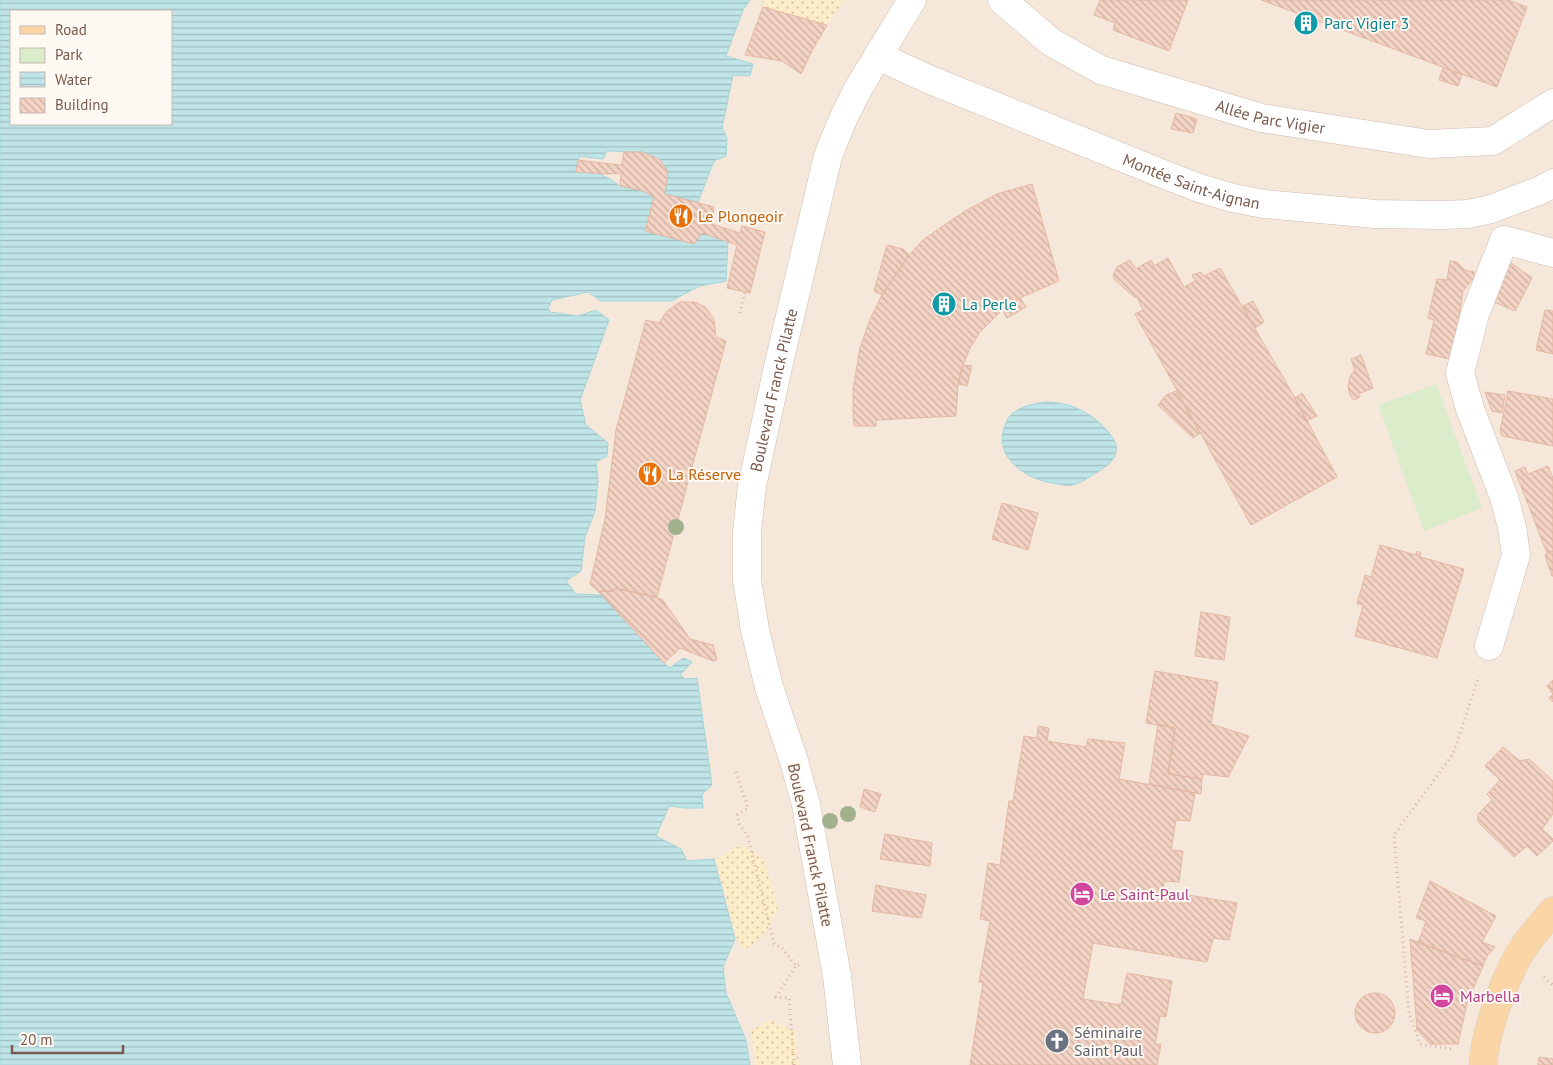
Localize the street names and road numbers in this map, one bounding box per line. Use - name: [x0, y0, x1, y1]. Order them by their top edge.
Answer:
- street label: Allée Parc Vigier: [1213, 95, 1327, 138]
- street label: Montée Saint-Aignan: [1120, 149, 1262, 213]
- street label: Boulevard Franck Pilatte: [745, 306, 802, 474]
- street label: Boulevard Franck Pilatte: [784, 761, 838, 929]

